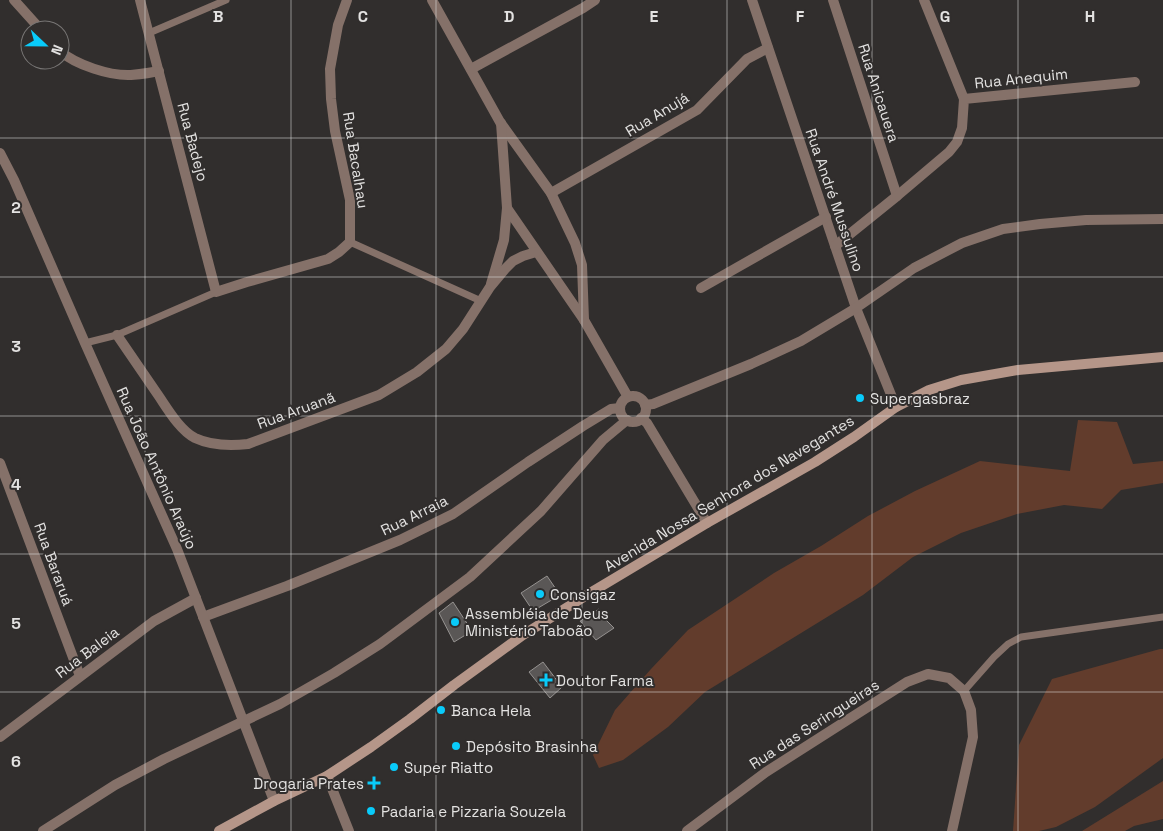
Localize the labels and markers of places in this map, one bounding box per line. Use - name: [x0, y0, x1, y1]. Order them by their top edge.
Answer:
- place label: Supergasbraz: [870, 389, 970, 408]
- marker: Supergasbraz: [854, 392, 866, 404]
- place label: Consigaz: [550, 585, 616, 604]
- marker: Consigaz: [534, 588, 546, 600]
- place label: Assembléia de Deus Ministério Taboão: [465, 604, 609, 640]
- marker: Assembléia de Deus Ministério Taboão: [449, 616, 461, 628]
- place label: Doutor Farma: [556, 671, 654, 690]
- marker: Doutor Farma: [540, 674, 552, 686]
- place label: Banca Hela: [451, 701, 532, 720]
- marker: Banca Hela: [435, 704, 447, 716]
- place label: Depósito Brasinha: [466, 737, 598, 756]
- marker: Depósito Brasinha: [450, 740, 462, 752]
- place label: Super Riatto: [404, 758, 493, 777]
- marker: Super Riatto: [388, 761, 400, 773]
- place label: Drogaria Prates: [253, 774, 364, 793]
- marker: Drogaria Prates: [368, 777, 380, 789]
- place label: Padaria e Pizzaria Souzela: [381, 802, 567, 821]
- marker: Padaria e Pizzaria Souzela: [365, 805, 377, 817]

